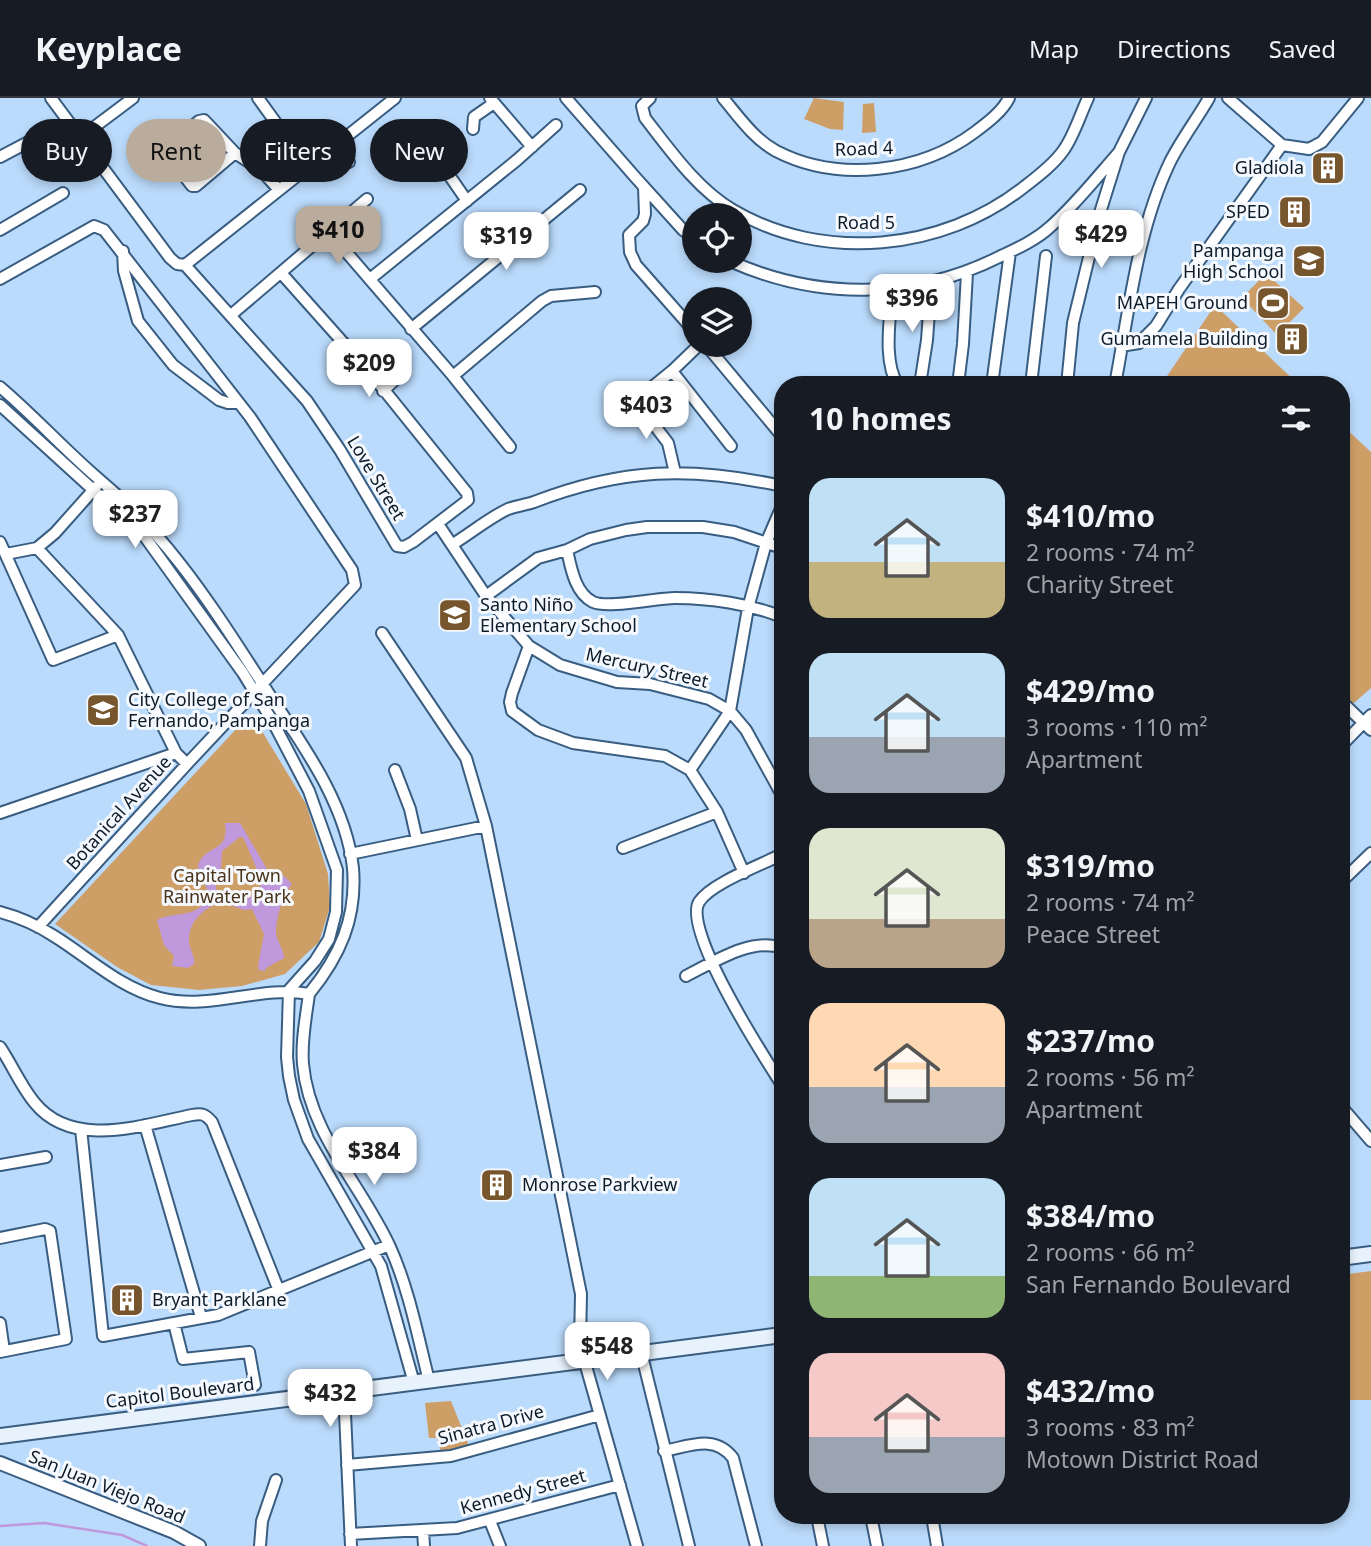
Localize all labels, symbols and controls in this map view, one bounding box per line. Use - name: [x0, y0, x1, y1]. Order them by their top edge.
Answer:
- text: Keyplace: [35, 26, 182, 71]
- text: Map: [1029, 32, 1079, 65]
- text: Directions: [1117, 32, 1231, 65]
- text: Saved: [1269, 32, 1336, 65]
- chip: Buy: [21, 119, 112, 182]
- chip: Rent: [126, 119, 226, 182]
- chip: Filters: [240, 119, 356, 182]
- chip: New: [370, 119, 468, 182]
- street label: Road 4: [834, 135, 893, 161]
- building icon: Gladiola: [1309, 149, 1347, 187]
- place label: Gladiola: [1235, 155, 1304, 179]
- building icon: SPED: [1276, 193, 1314, 231]
- place label: SPED: [1226, 199, 1270, 223]
- map controls: [682, 203, 752, 357]
- button: locate: [682, 203, 752, 273]
- pin: $410: [297, 206, 379, 266]
- street label: Road 5: [837, 210, 895, 234]
- pin: $429: [1060, 211, 1142, 270]
- pin: $319: [465, 212, 547, 272]
- text: $410: [312, 213, 364, 245]
- text: $429: [1075, 217, 1127, 249]
- text: $319: [480, 219, 532, 251]
- place label: Pampanga High School: [1183, 238, 1284, 283]
- school or university icon: Pampanga High School: [1290, 242, 1328, 280]
- pin: $396: [871, 274, 953, 334]
- text: $396: [886, 281, 938, 313]
- sports icon: MAPEH Ground: [1254, 284, 1292, 322]
- button: layers: [682, 287, 752, 357]
- place label: MAPEH Ground: [1117, 290, 1248, 314]
- building icon: Gumamela Building: [1273, 320, 1311, 358]
- place label: Gumamela Building: [1100, 326, 1268, 350]
- pin: $209: [328, 340, 410, 399]
- text: $209: [343, 346, 395, 378]
- pin: $403: [605, 382, 687, 441]
- text: $403: [620, 388, 672, 420]
- text: 10 homes: [809, 398, 952, 439]
- icon: filters: [1277, 399, 1315, 437]
- street label: Love Street: [342, 431, 412, 524]
- pin: $237: [94, 490, 176, 550]
- text: $410/mo: [1026, 495, 1155, 536]
- text: $237: [109, 497, 161, 529]
- icon: home: [865, 506, 949, 590]
- text: 2 rooms · 74 m²: [1026, 536, 1195, 568]
- text: Charity Street: [1026, 568, 1173, 600]
- place label: Santo Niño Elementary School: [480, 592, 637, 637]
- school or university icon: Santo Niño Elementary School: [436, 596, 474, 634]
- street label: Mercury Street: [584, 641, 711, 693]
- text: $429/mo: [1026, 670, 1155, 711]
- icon: home: [865, 681, 949, 765]
- place label: City College of San Fernando, Pampanga: [128, 687, 310, 732]
- school or university icon: City College of San Fernando, Pampanga: [84, 691, 122, 729]
- text: 3 rooms · 110 m²: [1026, 711, 1208, 743]
- text: Apartment: [1026, 743, 1143, 775]
- street label: Botanical Avenue: [60, 750, 176, 875]
- text: $319/mo: [1026, 845, 1155, 886]
- icon: home: [865, 856, 949, 940]
- park label: Capital Town Rainwater Park: [163, 863, 291, 908]
- text: 2 rooms · 74 m²: [1026, 886, 1195, 918]
- text: Peace Street: [1026, 918, 1160, 950]
- text: $237/mo: [1026, 1020, 1155, 1061]
- icon: home: [865, 1031, 949, 1115]
- text: 2 rooms · 56 m²: [1026, 1061, 1195, 1093]
- text: Apartment: [1026, 1093, 1143, 1125]
- pin: $384: [333, 1128, 415, 1187]
- text: $384: [348, 1134, 400, 1166]
- building icon: Monrose Parkview: [478, 1166, 516, 1204]
- place label: Monrose Parkview: [522, 1172, 678, 1196]
- text: $384/mo: [1026, 1195, 1155, 1236]
- icon: home: [865, 1206, 949, 1290]
- text: 2 rooms · 66 m²: [1026, 1236, 1195, 1268]
- text: San Fernando Boulevard: [1026, 1268, 1291, 1300]
- building icon: Bryant Parklane: [108, 1281, 146, 1319]
- place label: Bryant Parklane: [152, 1287, 287, 1311]
- pin: $548: [566, 1322, 648, 1382]
- text: $548: [581, 1329, 633, 1361]
- pin: $432: [289, 1370, 371, 1429]
- text: $432/mo: [1026, 1370, 1155, 1411]
- street label: Capitol Boulevard: [104, 1371, 256, 1413]
- text: $432: [304, 1376, 356, 1408]
- icon: home: [865, 1381, 949, 1465]
- street label: Sinatra Drive: [435, 1398, 546, 1450]
- text: 3 rooms · 83 m²: [1026, 1411, 1195, 1443]
- text: Motown District Road: [1026, 1443, 1259, 1475]
- street label: San Juan Viejo Road: [26, 1444, 189, 1528]
- street label: Kennedy Street: [457, 1463, 589, 1519]

